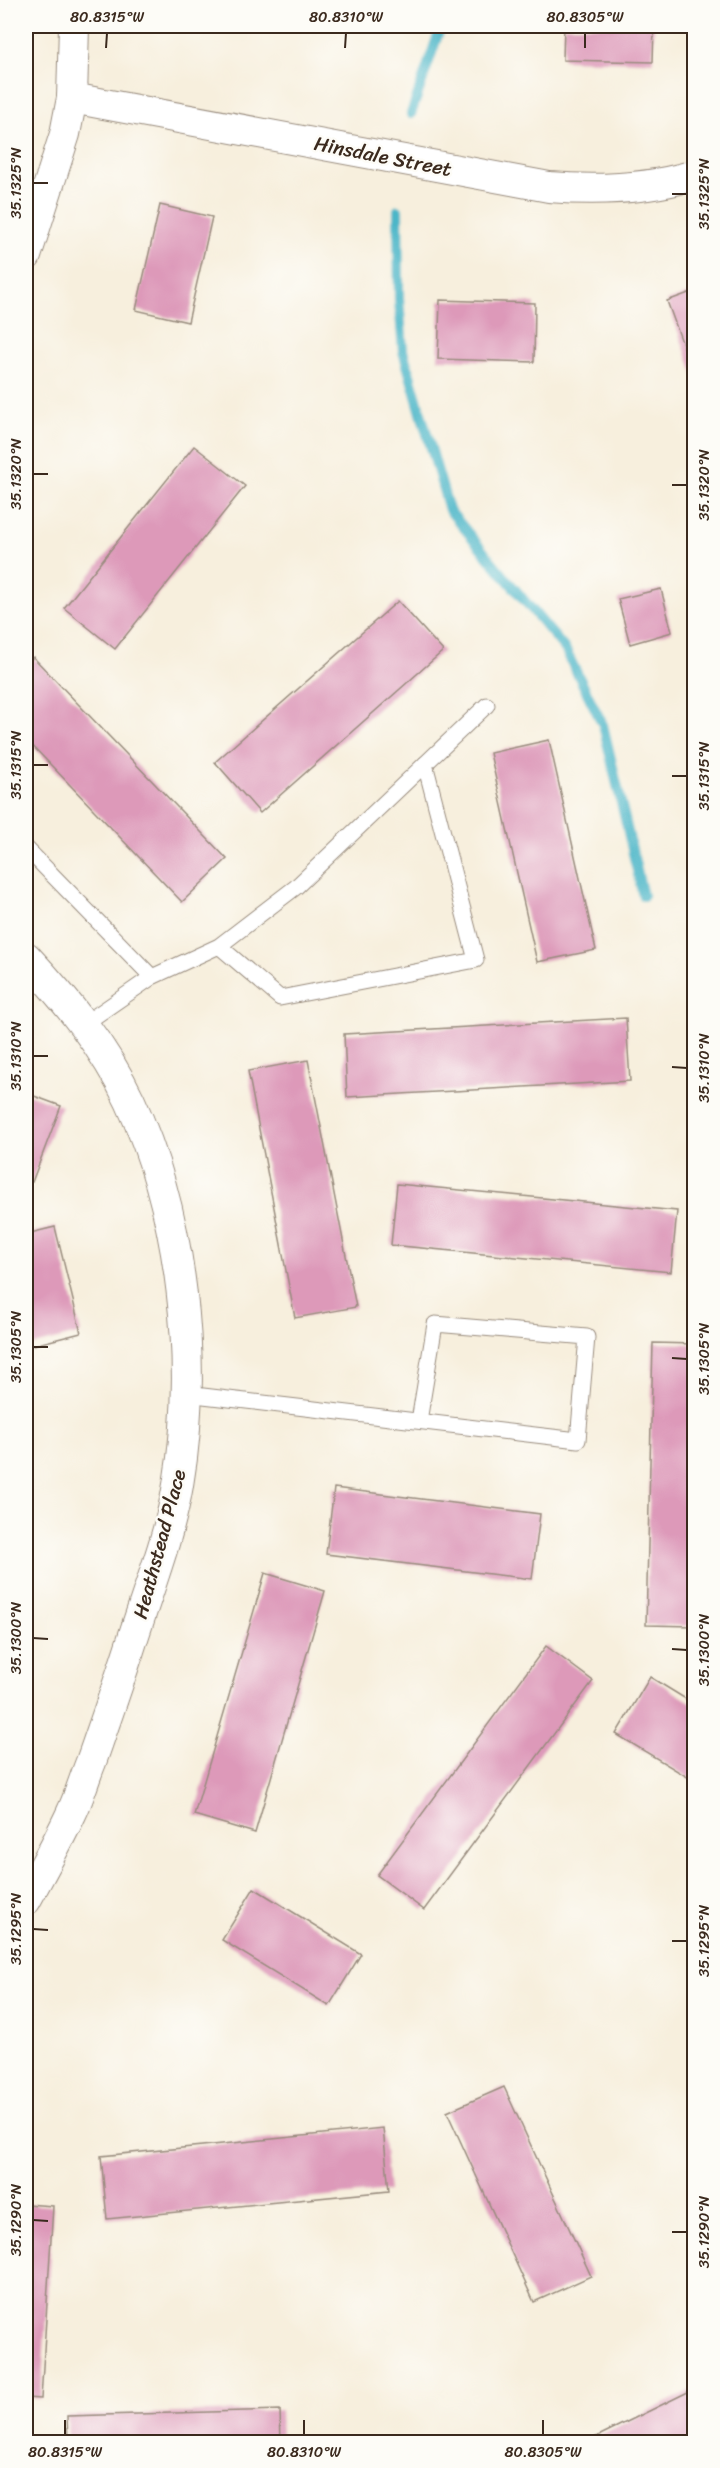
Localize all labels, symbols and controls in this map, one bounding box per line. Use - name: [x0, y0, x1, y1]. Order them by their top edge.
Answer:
- text: 80.8315°W: [70, 4, 144, 30]
- text: 80.8310°W: [309, 4, 384, 30]
- text: 80.8305°W: [547, 4, 624, 30]
- street label: Hinsdale Street: [311, 126, 455, 187]
- text: 35.1325°N: [3, 147, 29, 219]
- text: 35.1325°N: [691, 158, 717, 230]
- text: 35.1320°N: [3, 438, 29, 510]
- text: 35.1320°N: [691, 449, 717, 521]
- text: 35.1315°N: [3, 730, 29, 800]
- text: 35.1315°N: [691, 741, 717, 811]
- text: 35.1310°N: [3, 1021, 29, 1091]
- text: 35.1310°N: [691, 1033, 717, 1103]
- text: 35.1305°N: [3, 1310, 29, 1383]
- text: 35.1305°N: [691, 1322, 717, 1395]
- street label: Heathstead Place: [123, 1465, 196, 1623]
- text: 35.1300°N: [3, 1601, 29, 1674]
- text: 35.1300°N: [691, 1613, 717, 1686]
- text: 35.1295°N: [3, 1892, 29, 1965]
- text: 35.1295°N: [691, 1904, 717, 1977]
- text: 35.1290°N: [3, 2183, 29, 2256]
- text: 35.1290°N: [691, 2195, 717, 2268]
- text: 80.8315°W: [28, 2439, 102, 2465]
- text: 80.8310°W: [267, 2439, 342, 2465]
- text: 80.8305°W: [505, 2439, 582, 2465]

